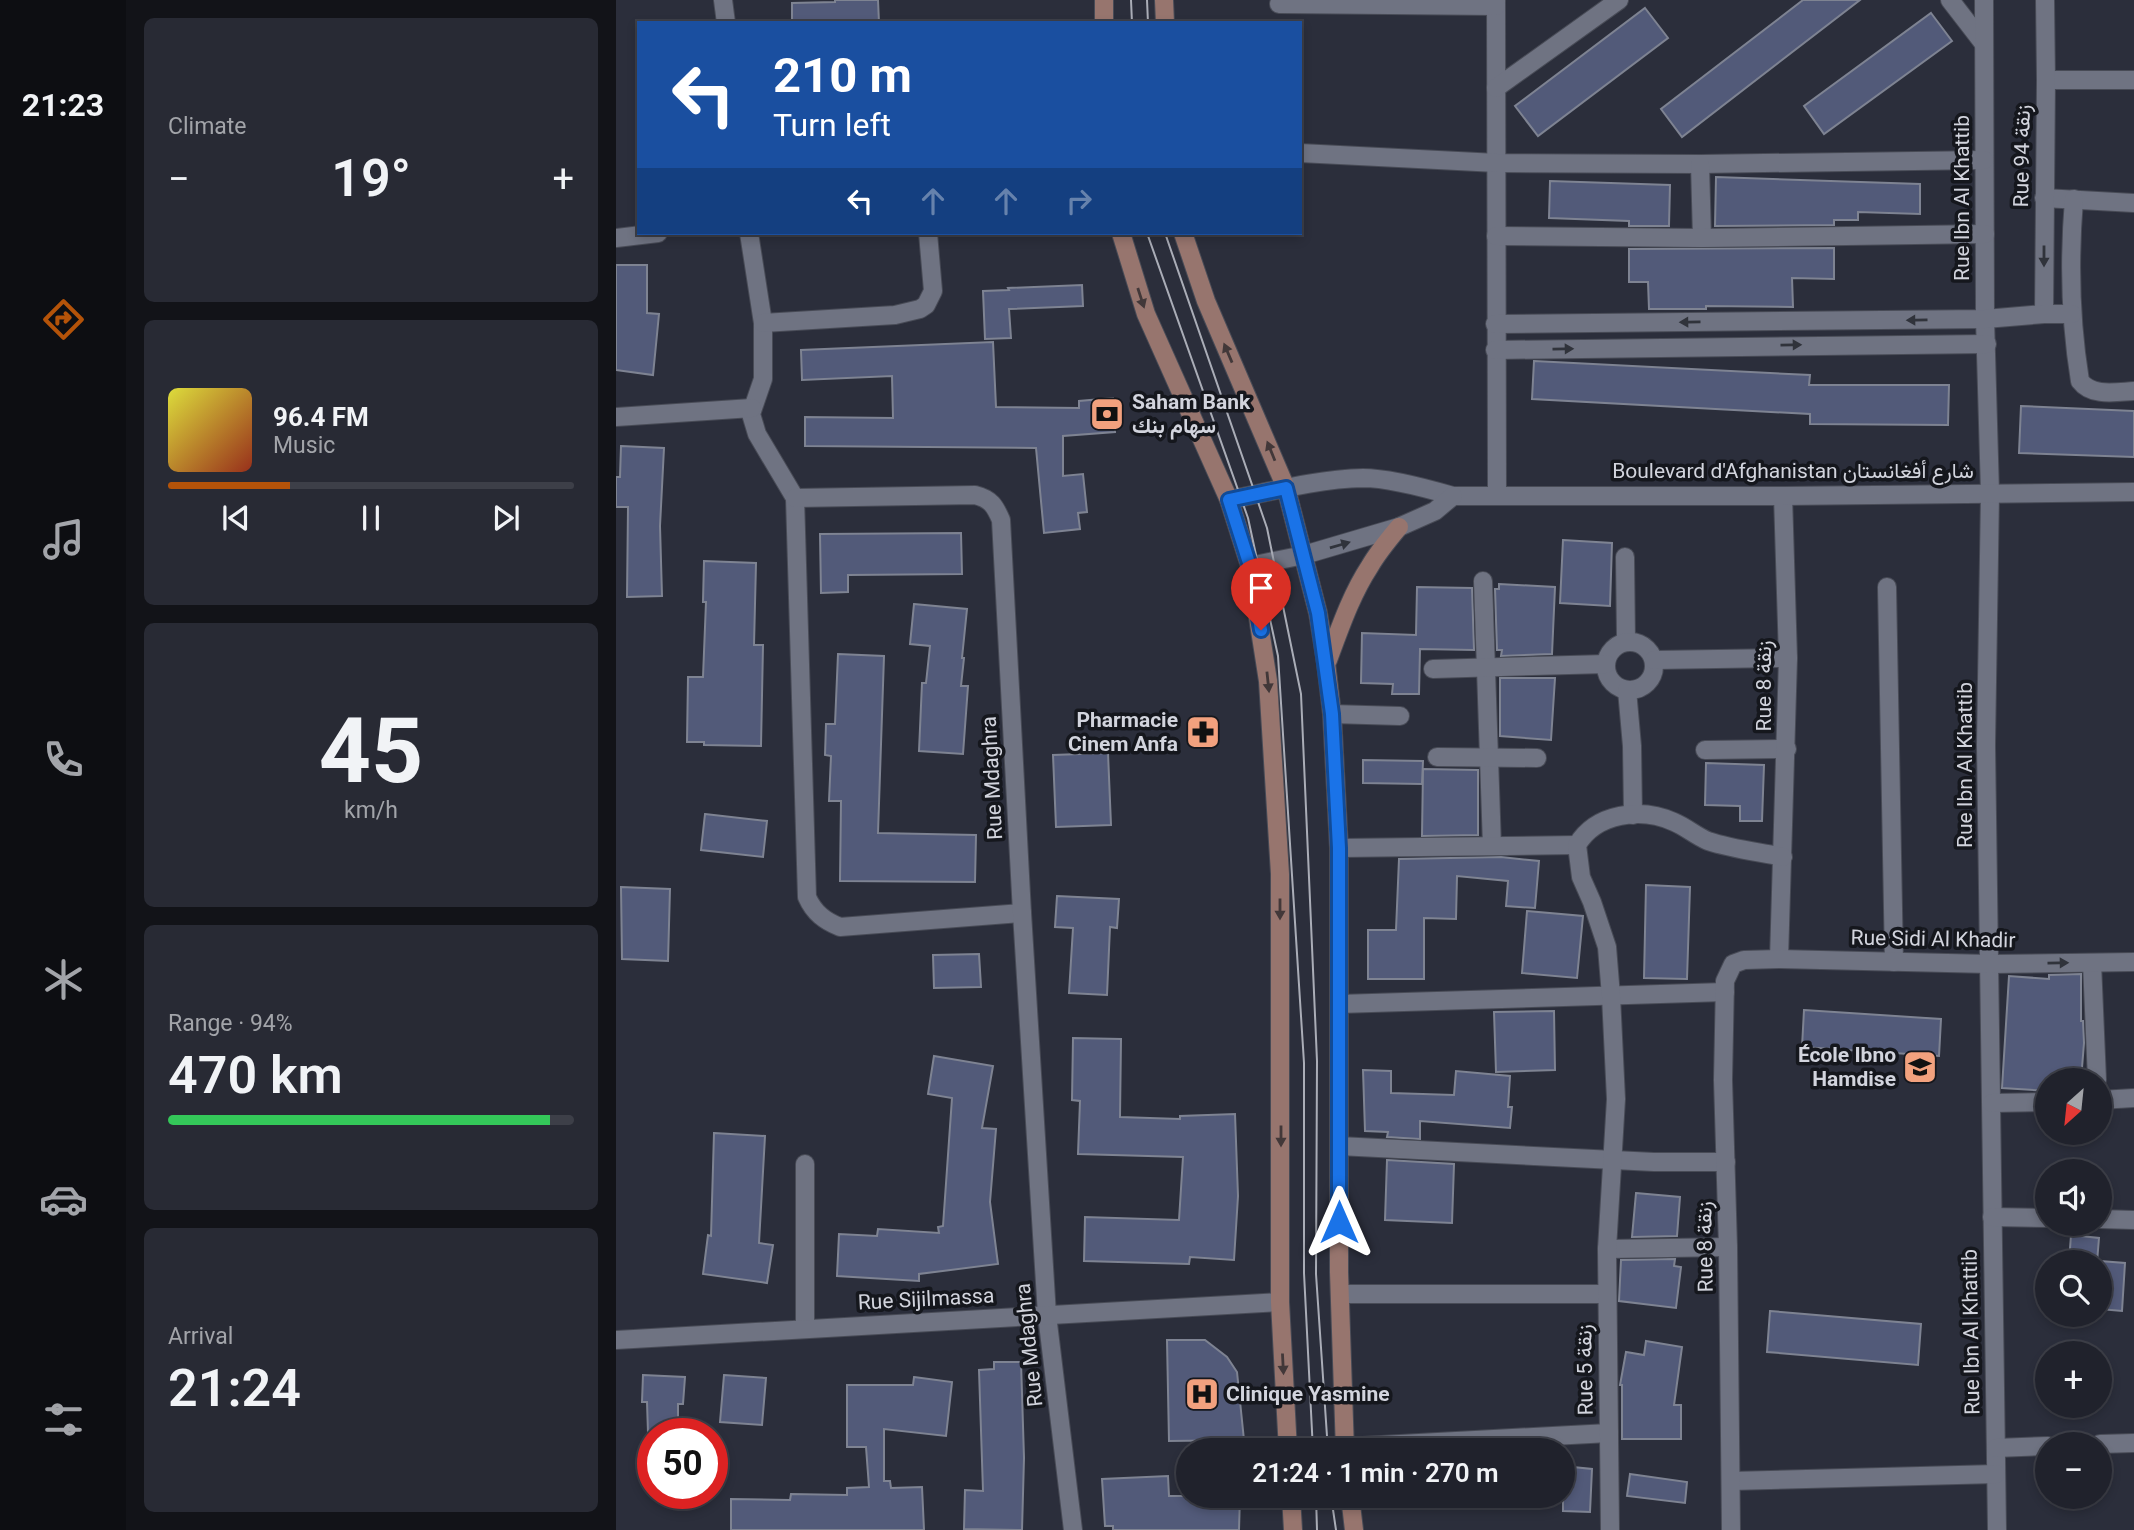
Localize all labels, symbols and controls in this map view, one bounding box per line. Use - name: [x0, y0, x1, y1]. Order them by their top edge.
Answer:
- text: 210 m: [773, 47, 912, 104]
- icon: left: [658, 49, 749, 140]
- text: 21:23: [22, 86, 104, 124]
- street label: Rue 94 زنقة: [2009, 104, 2036, 208]
- text: Turn left: [773, 106, 891, 144]
- text: Climate: [168, 113, 247, 140]
- street label: Rue Ibn Al Khattib: [1950, 115, 1974, 281]
- text: 19°: [331, 148, 411, 209]
- text: −: [168, 157, 190, 201]
- text: +: [552, 157, 574, 201]
- icon: left: [841, 182, 879, 220]
- icon: ahead: [914, 182, 952, 220]
- icon: ahead: [987, 182, 1025, 220]
- icon: right: [1060, 182, 1098, 220]
- one-way arrow: [2038, 245, 2050, 267]
- one-way arrow: [1136, 288, 1147, 309]
- icon: directions: [39, 295, 88, 344]
- one-way arrow: [1906, 314, 1928, 325]
- one-way arrow: [1678, 316, 1700, 328]
- one-way arrow: [1780, 339, 1802, 351]
- one-way arrow: [1222, 343, 1234, 363]
- one-way arrow: [1552, 343, 1574, 355]
- place label: Saham Bank سهام بنك: [1132, 390, 1251, 440]
- bank icon: Saham Bank سهام بنك: [1088, 395, 1126, 433]
- text: 96.4 FM: [273, 402, 369, 432]
- text: Music: [273, 432, 335, 459]
- one-way arrow: [1265, 441, 1276, 462]
- street label: Boulevard d'Afghanistan شارع أفغانستان: [1612, 459, 1974, 485]
- icon: previous: [217, 499, 255, 537]
- icon: pause: [352, 499, 390, 537]
- icon: next: [487, 499, 525, 537]
- icon: music: [39, 515, 88, 564]
- one-way arrow: [1330, 540, 1351, 550]
- pin: [1231, 558, 1291, 630]
- icon: arrive: [1242, 569, 1280, 607]
- street label: Rue 8 زنقة: [1752, 641, 1777, 731]
- one-way arrow: [1263, 671, 1274, 693]
- street label: Rue Ibn Al Khattib: [1953, 682, 1977, 848]
- text: 45: [319, 698, 423, 804]
- place label: Pharmacie Cinem Anfa: [1068, 708, 1178, 756]
- pharmacy icon: Pharmacie Cinem Anfa: [1184, 713, 1222, 751]
- street label: Rue Mdaghra: [977, 715, 1007, 841]
- icon: phone: [39, 735, 88, 784]
- text: km/h: [344, 797, 398, 824]
- one-way arrow: [1274, 898, 1286, 920]
- street label: Rue Sidi Al Khadir: [1850, 926, 2016, 952]
- icon: climate: [39, 955, 88, 1004]
- one-way arrow: [2047, 957, 2069, 969]
- text: Range · 94%: [168, 1010, 293, 1037]
- place label: École Ibno Hamdise: [1798, 1043, 1896, 1091]
- text: 470 km: [168, 1045, 343, 1106]
- school or university icon: École Ibno Hamdise: [1901, 1048, 1939, 1086]
- north arrow: [2035, 1068, 2112, 1144]
- map controls: [2035, 1068, 2112, 1509]
- one-way arrow: [1275, 1126, 1287, 1148]
- button: sound: [2035, 1159, 2112, 1236]
- icon: car: [39, 1175, 88, 1224]
- position arrow: [1302, 1185, 1376, 1259]
- street label: Rue 8 زنقة: [1692, 1201, 1719, 1293]
- street label: Rue Ibn Al Khattib: [1958, 1249, 1984, 1415]
- button: search: [2035, 1250, 2112, 1327]
- street label: Rue Mdaghra: [1011, 1282, 1047, 1408]
- street label: Rue Sijilmassa: [857, 1283, 995, 1315]
- text: Arrival: [168, 1323, 233, 1350]
- street label: Rue 5 زنقة: [1572, 1324, 1599, 1416]
- button: +: [2035, 1341, 2112, 1418]
- one-way arrow: [1278, 1353, 1289, 1375]
- text: 21:24: [168, 1358, 301, 1419]
- hospital icon: Clinique Yasmine: [1183, 1375, 1221, 1413]
- place label: Clinique Yasmine: [1226, 1382, 1390, 1406]
- icon: filters: [39, 1395, 88, 1444]
- speed limit sign: 50: [637, 1418, 728, 1509]
- button: −: [2035, 1432, 2112, 1509]
- text: 21:24 · 1 min · 270 m: [1252, 1458, 1499, 1488]

